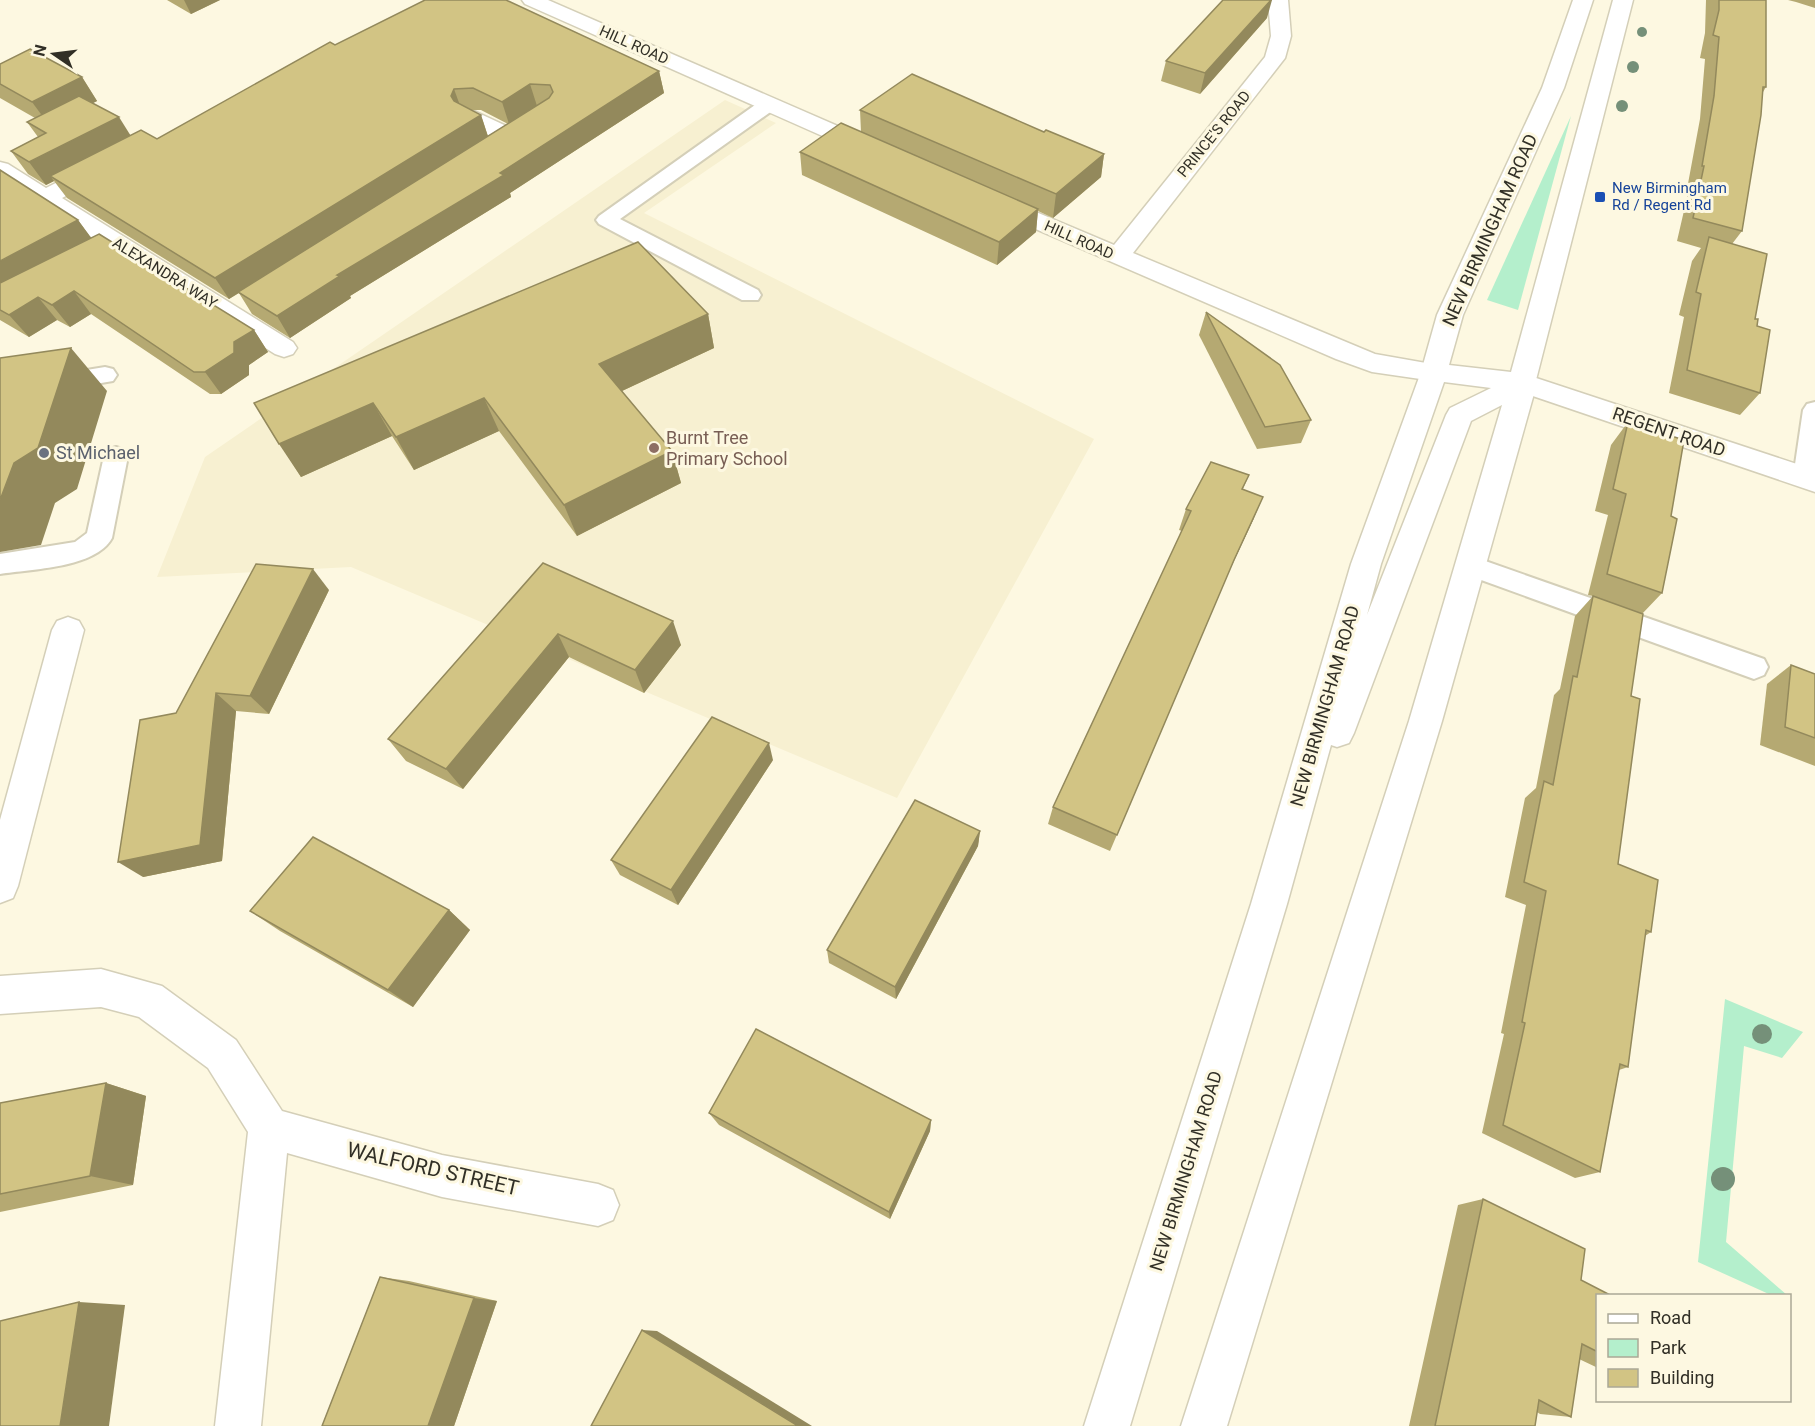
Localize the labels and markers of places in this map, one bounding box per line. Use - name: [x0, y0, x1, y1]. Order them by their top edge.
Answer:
- place label: New Birmingham Rd / Regent Rd: [1612, 179, 1727, 214]
- marker: New Birmingham Rd / Regent Rd: [1593, 190, 1607, 204]
- place label: Burnt Tree Primary School: [666, 427, 788, 469]
- marker: Burnt Tree Primary School: [647, 441, 661, 455]
- place label: St Michael: [56, 442, 140, 463]
- marker: St Michael: [37, 446, 51, 460]

